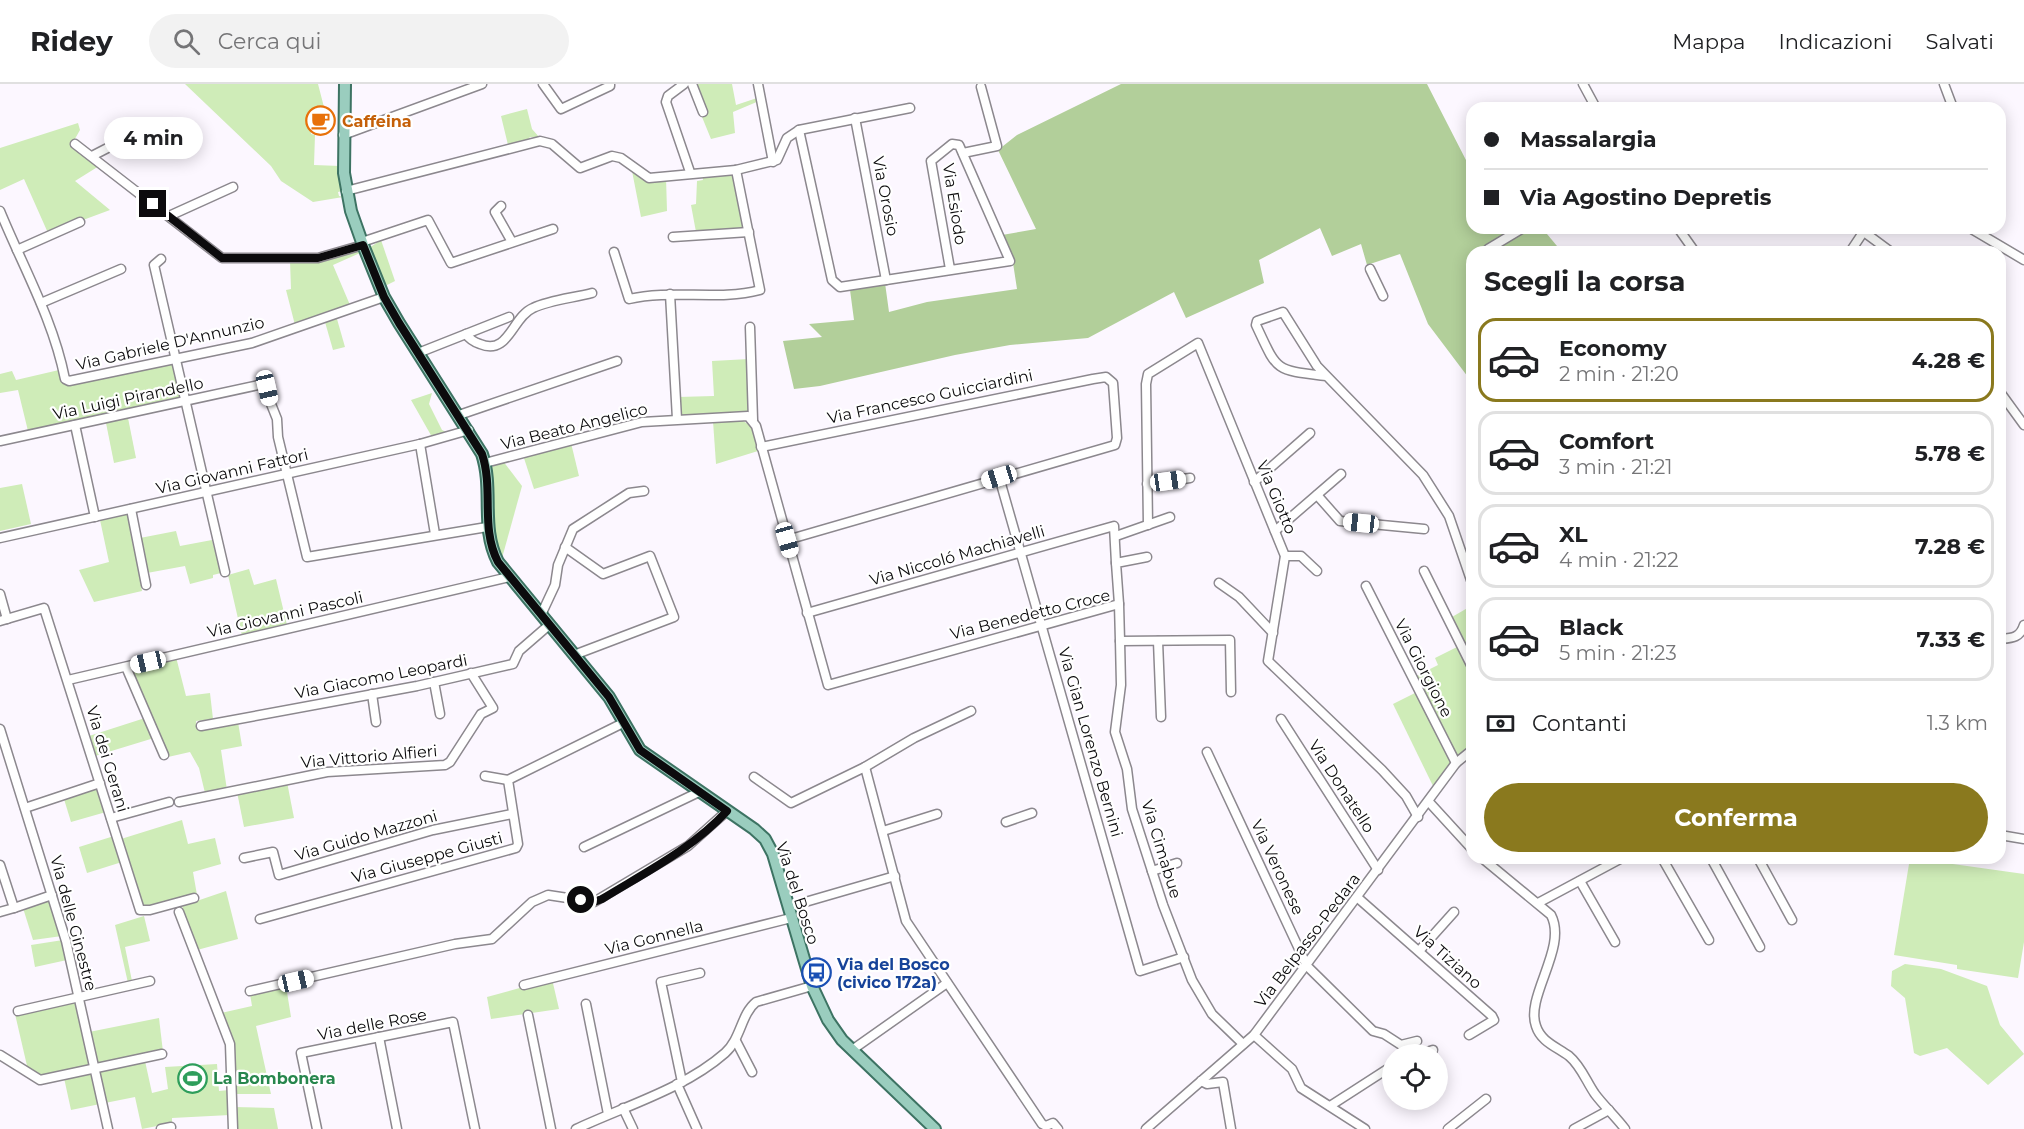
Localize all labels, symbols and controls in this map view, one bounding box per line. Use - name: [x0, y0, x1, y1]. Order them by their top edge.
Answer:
- search box: [149, 14, 569, 68]
- text: Ridey: [30, 24, 113, 58]
- icon: search: [170, 25, 203, 58]
- text: Cerca qui: [218, 28, 321, 55]
- text: Mappa: [1672, 29, 1745, 54]
- text: Indicazioni: [1778, 29, 1893, 54]
- text: Salvati: [1926, 29, 1994, 54]
- cafe icon: Caffeina: [305, 105, 337, 137]
- place label: Caffeina: [342, 112, 412, 131]
- callout: 4 min: [104, 117, 202, 159]
- text: 4 min: [123, 126, 184, 150]
- text: Massalargia: [1520, 126, 1657, 153]
- street label: Via Orosio: [868, 155, 903, 237]
- street label: Via Esiodo: [939, 162, 970, 246]
- text: Via Agostino Depretis: [1520, 184, 1771, 211]
- route end: [139, 190, 166, 217]
- text: Scegli la corsa: [1484, 265, 1685, 298]
- street label: Via Gabriele D'Annunzio: [74, 313, 266, 374]
- icon: car: [1487, 333, 1541, 387]
- text: Economy: [1559, 335, 1667, 362]
- text: 4.28 €: [1912, 347, 1985, 374]
- text: 2 min · 21:20: [1559, 362, 1679, 386]
- street label: Via Francesco Guicciardini: [826, 365, 1035, 428]
- car: [254, 368, 280, 408]
- street label: Via Luigi Pirandello: [51, 373, 205, 424]
- street label: Via Beato Angelico: [499, 399, 649, 454]
- icon: car: [1487, 426, 1541, 480]
- text: Comfort: [1559, 428, 1654, 455]
- text: 5.78 €: [1915, 440, 1985, 467]
- street label: Via Giovanni Fattori: [154, 445, 310, 498]
- text: 3 min · 21:21: [1559, 455, 1673, 479]
- street label: Via Giotto: [1253, 458, 1301, 537]
- car: [979, 463, 1019, 491]
- car: [1149, 470, 1187, 492]
- car: [1342, 512, 1380, 534]
- icon: car: [1487, 519, 1541, 573]
- car: [773, 520, 801, 560]
- street label: Via Niccoló Machiavelli: [867, 521, 1047, 590]
- text: XL: [1559, 521, 1588, 548]
- text: 7.28 €: [1915, 533, 1985, 560]
- text: 4 min · 21:22: [1559, 548, 1679, 572]
- street label: Via Benedetto Croce: [948, 585, 1112, 644]
- street label: Via Giovanni Pascoli: [205, 587, 365, 642]
- icon: car: [1487, 612, 1541, 666]
- text: Black: [1559, 614, 1623, 641]
- street label: Via Giorgione: [1391, 616, 1456, 720]
- text: 7.33 €: [1916, 626, 1985, 653]
- text: 5 min · 21:23: [1559, 641, 1677, 665]
- street label: Via Gian Lorenzo Bernini: [1054, 645, 1127, 839]
- car: [128, 649, 168, 675]
- street label: Via Giacomo Leopardi: [293, 650, 469, 703]
- street label: Via dei Gerani: [82, 704, 133, 815]
- icon: cash: [1484, 707, 1517, 740]
- text: Contanti: [1532, 710, 1627, 737]
- text: 1.3 km: [1927, 711, 1988, 735]
- street label: Via Donatello: [1305, 736, 1379, 836]
- street label: Via Vittorio Alfieri: [300, 741, 438, 772]
- button: Conferma: [1484, 783, 1988, 852]
- street label: Via Cimabue: [1138, 798, 1186, 901]
- street label: Via Guido Mazzoni: [293, 806, 440, 865]
- street label: Via Veronese: [1247, 817, 1308, 918]
- street label: Via Giuseppe Giusti: [350, 828, 505, 887]
- street label: Via del Bosco: [772, 840, 823, 947]
- street label: Via delle Ginestre: [46, 853, 101, 993]
- street label: Via Belpasso-Pedara: [1251, 869, 1364, 1011]
- route start: [567, 886, 594, 913]
- street label: Via Gonnella: [603, 916, 705, 959]
- street label: Via Tiziano: [1410, 922, 1486, 993]
- place label: Via del Bosco (civico 172a): [836, 955, 950, 992]
- bus stop icon: Via del Bosco (civico 172a): [800, 957, 832, 989]
- car: [276, 968, 316, 994]
- street label: Via delle Rose: [316, 1005, 428, 1044]
- map controls: [1382, 1044, 1448, 1110]
- button: locate: [1382, 1044, 1448, 1110]
- sports icon: La Bombonera: [176, 1062, 208, 1094]
- place label: La Bombonera: [213, 1069, 336, 1088]

